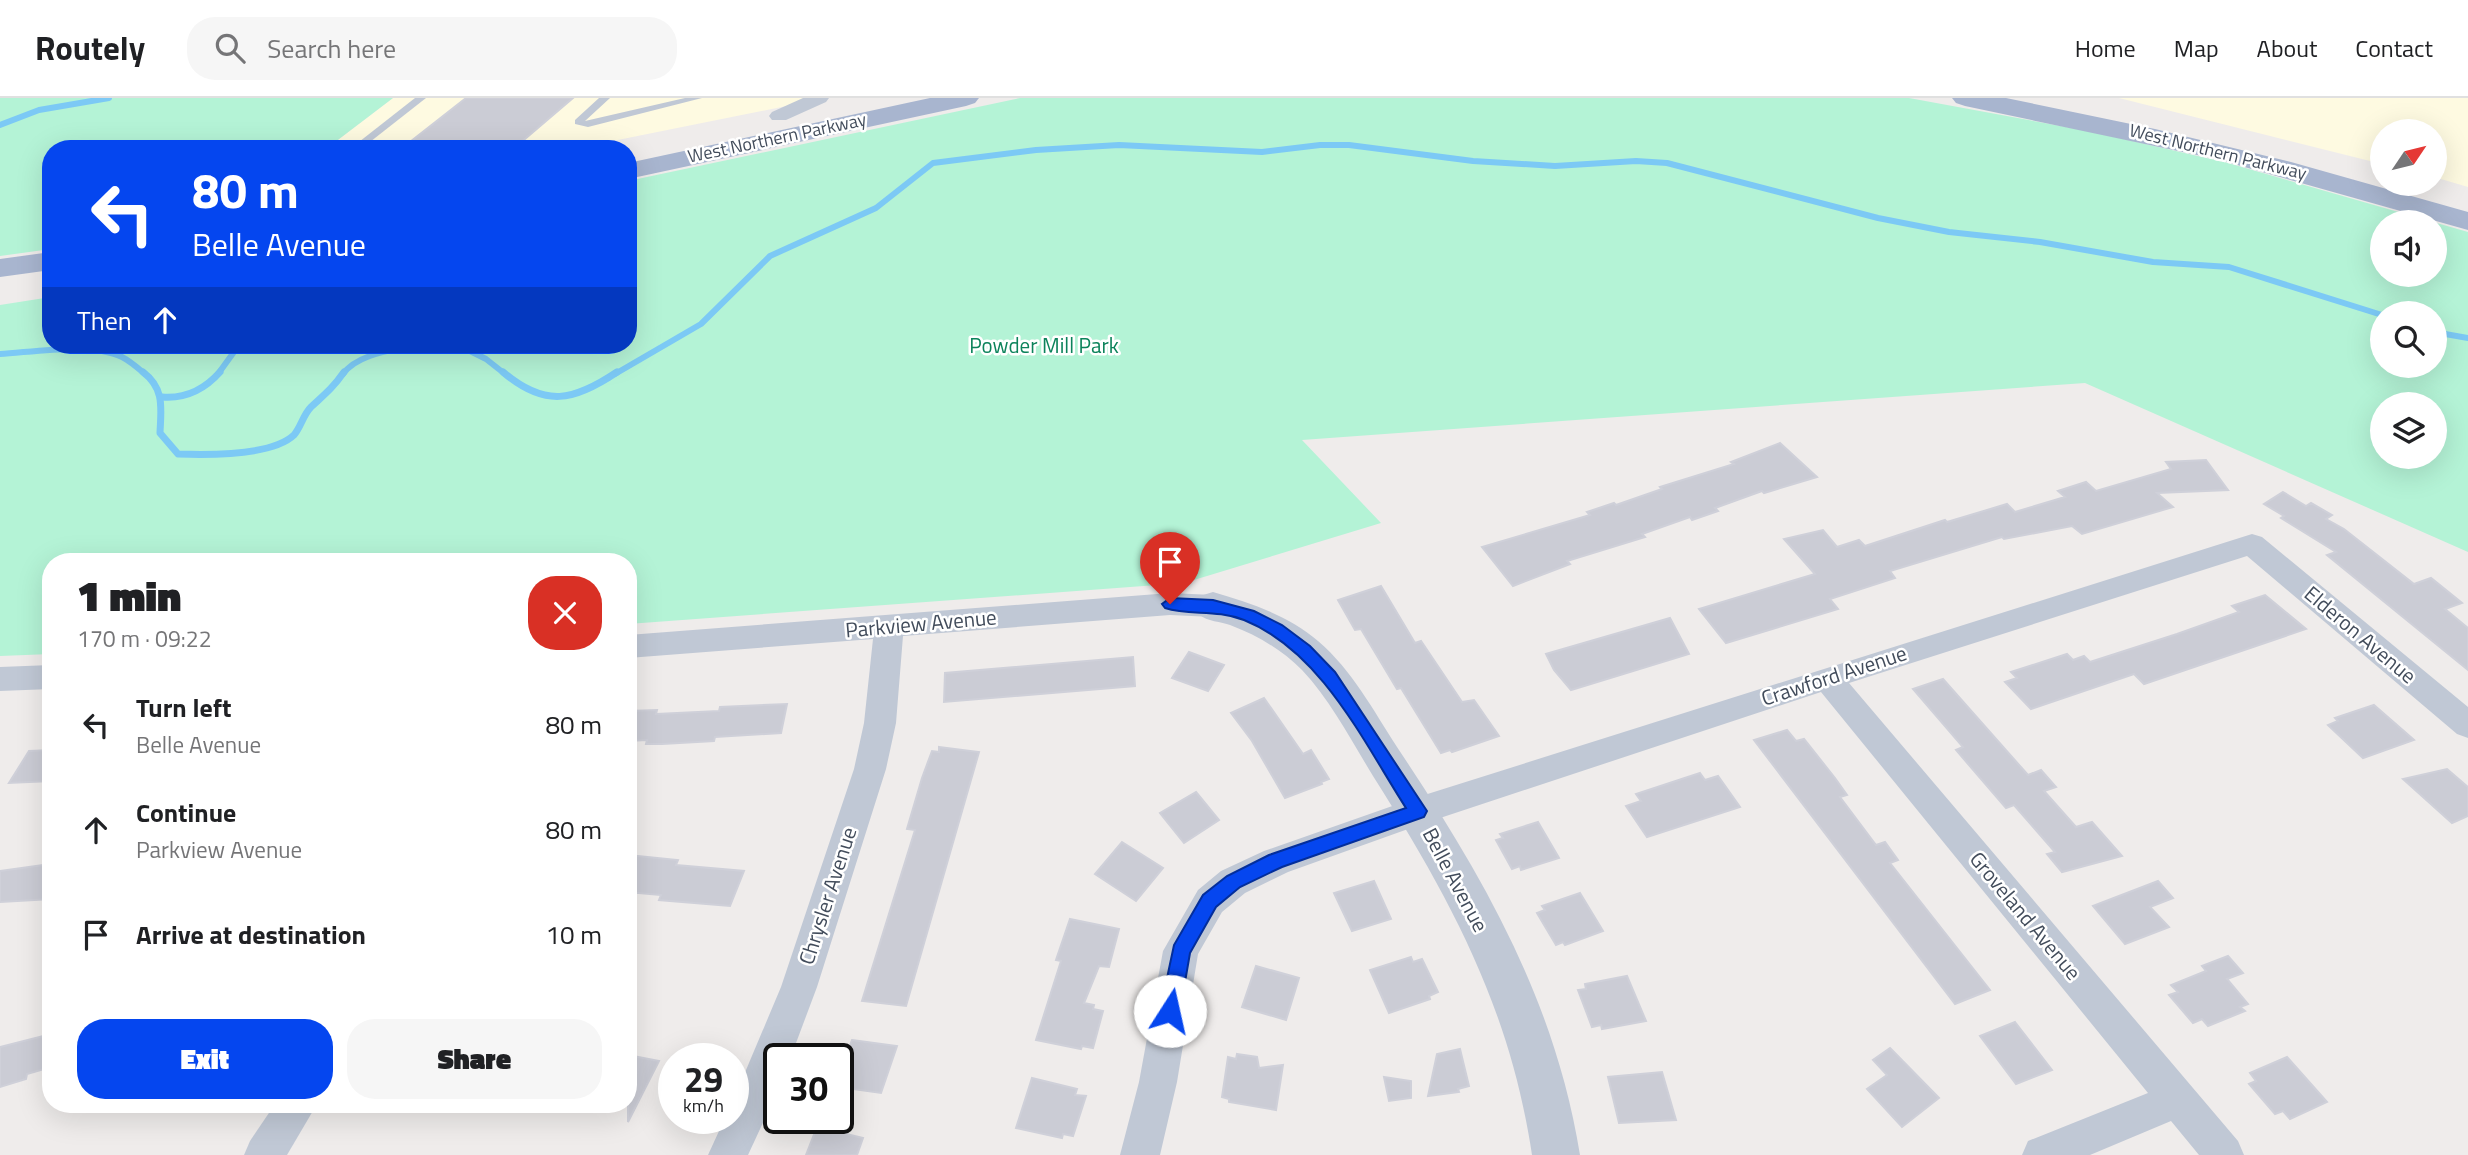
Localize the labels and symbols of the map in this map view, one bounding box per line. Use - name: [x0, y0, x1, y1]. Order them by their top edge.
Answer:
- street label: West Northern Parkway: [685, 105, 869, 170]
- street label: West Northern Parkway: [2127, 116, 2310, 187]
- north arrow: [2370, 119, 2446, 196]
- park label: Powder Mill Park: [969, 329, 1119, 361]
- pin: [1140, 532, 1200, 604]
- street label: Elderon Avenue: [2298, 578, 2424, 691]
- street label: Parkview Avenue: [844, 600, 998, 646]
- street label: Crawford Avenue: [1757, 636, 1911, 714]
- street label: Belle Avenue: [1415, 822, 1497, 937]
- street label: Chrysler Avenue: [790, 823, 864, 969]
- street label: Groveland Avenue: [1962, 844, 2089, 987]
- position arrow: [1133, 974, 1207, 1048]
- speed limit sign: 30: [763, 1043, 854, 1134]

